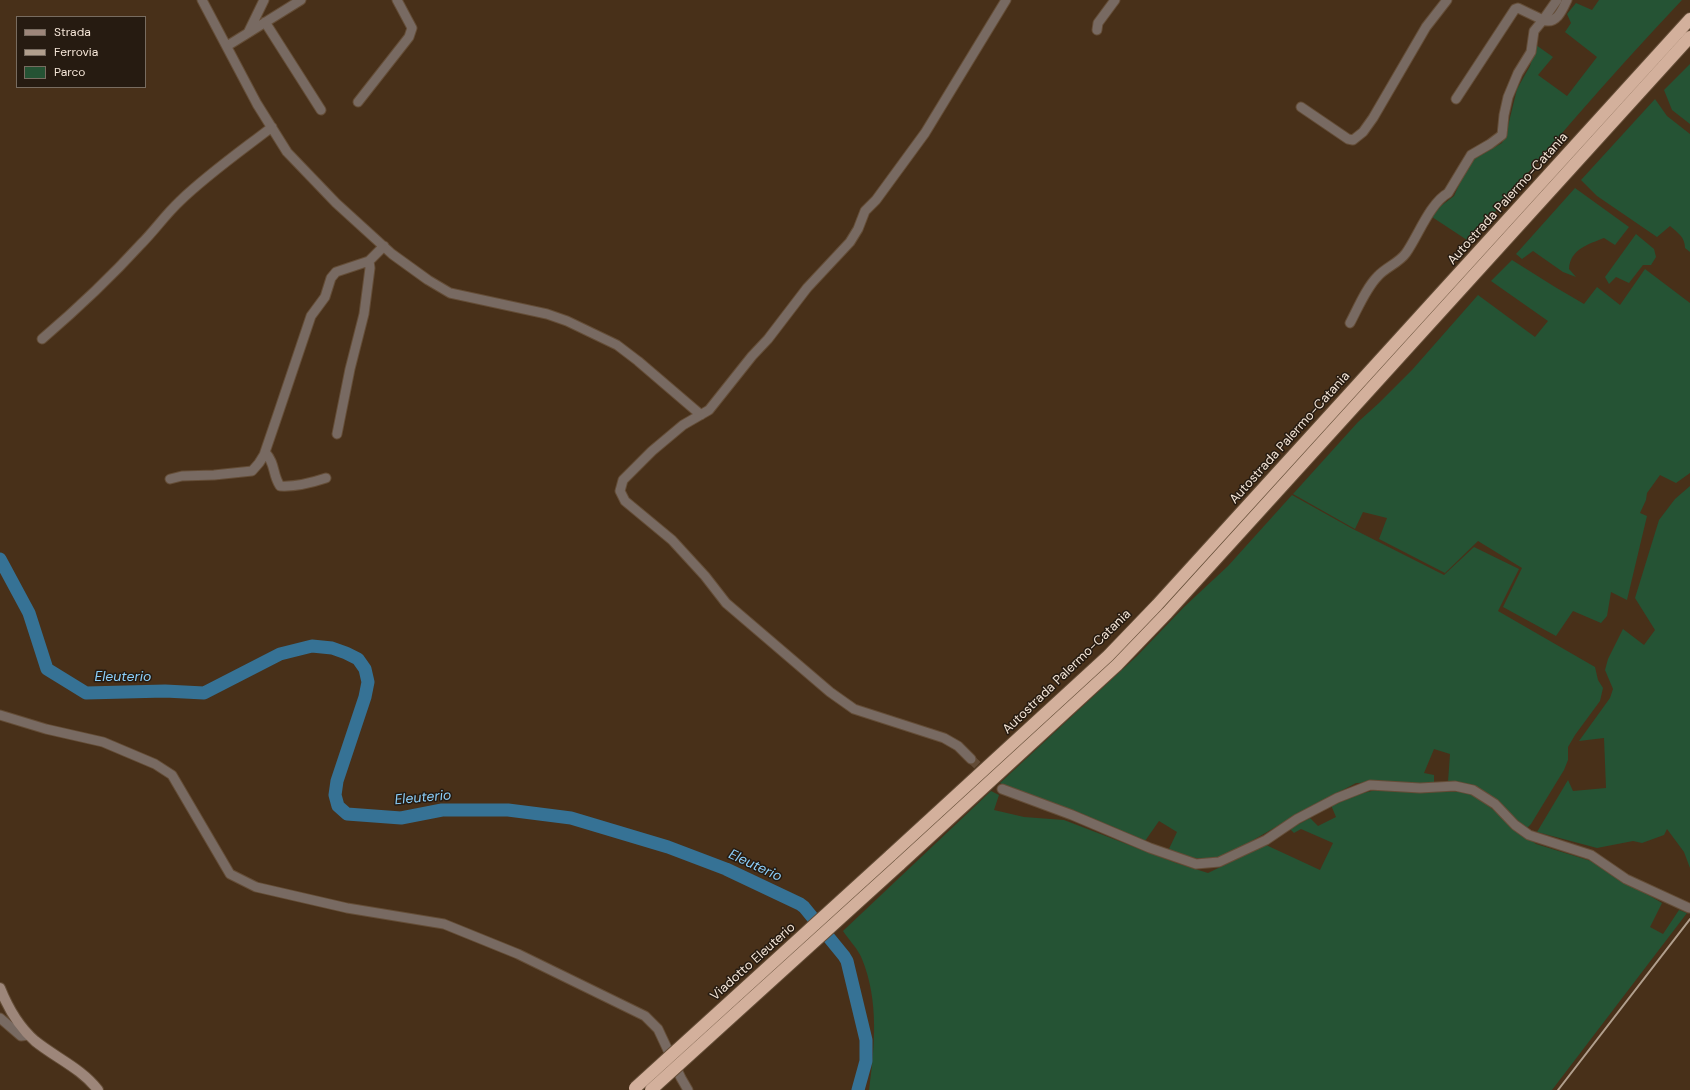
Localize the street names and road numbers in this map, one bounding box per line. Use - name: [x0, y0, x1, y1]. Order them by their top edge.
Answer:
- street label: Autostrada Palermo-Catania: [1445, 130, 1571, 268]
- street label: Autostrada Palermo-Catania: [1227, 369, 1353, 507]
- street label: Autostrada Palermo-Catania: [1000, 607, 1134, 737]
- street label: Viadotto Eleuterio: [707, 920, 799, 1004]

